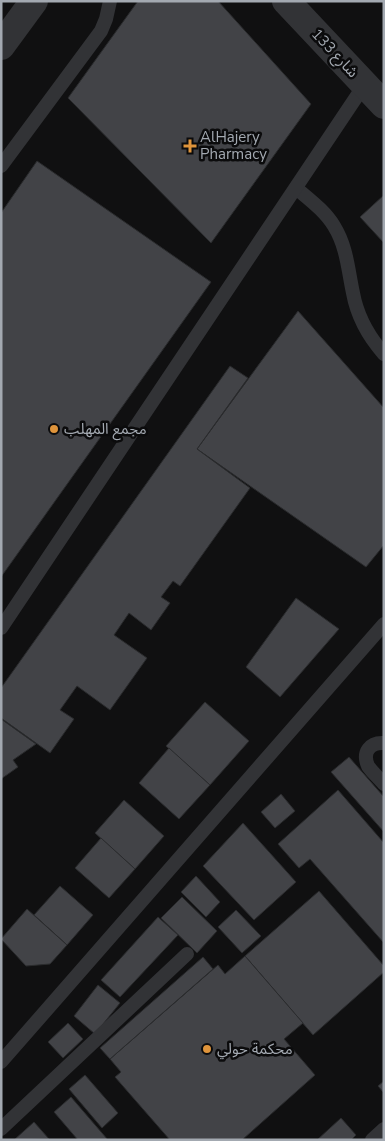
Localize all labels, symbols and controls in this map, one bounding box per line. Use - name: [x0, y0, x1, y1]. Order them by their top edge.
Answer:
- street label: شارع 133: [306, 24, 363, 83]
- place label: AlHajery Pharmacy: [200, 127, 267, 164]
- marker: AlHajery Pharmacy: [184, 140, 196, 152]
- place label: مجمع المهلب: [64, 419, 147, 441]
- marker: مجمع المهلب: [48, 423, 60, 435]
- place label: محكمة حولي: [217, 1039, 293, 1060]
- marker: محكمة حولي: [201, 1043, 213, 1055]

